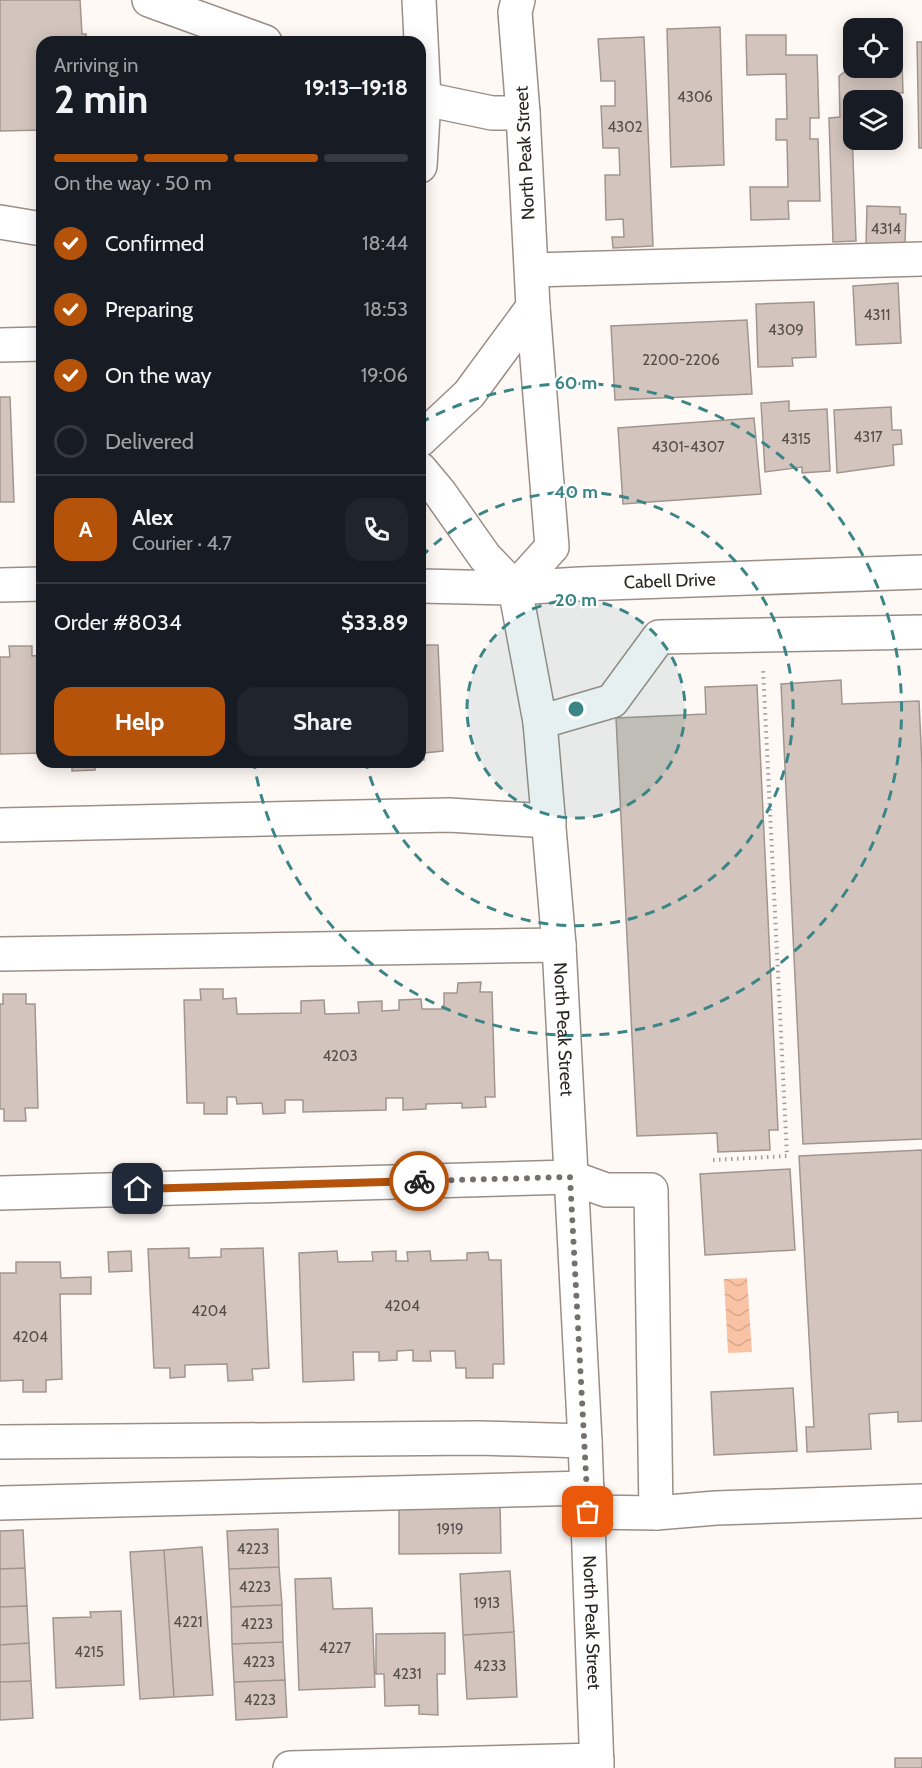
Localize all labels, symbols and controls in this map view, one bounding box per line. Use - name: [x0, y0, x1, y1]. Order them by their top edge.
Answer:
- map controls: [843, 18, 903, 150]
- button: locate: [843, 18, 903, 78]
- text: Arriving in: [54, 53, 138, 77]
- text: 19:13–19:18: [304, 74, 408, 101]
- text: 2 min: [54, 75, 148, 123]
- street label: North Peak Street: [511, 85, 539, 221]
- house number: 4306: [677, 88, 713, 106]
- button: layers: [843, 90, 903, 150]
- house number: 4302: [607, 118, 643, 136]
- text: On the way · 50 m: [54, 171, 212, 195]
- house number: 4314: [871, 220, 901, 238]
- icon: check: [54, 227, 87, 260]
- text: Confirmed: [105, 230, 204, 257]
- text: 18:44: [362, 231, 408, 255]
- icon: check: [54, 293, 87, 326]
- text: Preparing: [105, 296, 193, 323]
- text: 18:53: [364, 297, 408, 321]
- house number: 4311: [864, 306, 890, 324]
- house number: 4309: [768, 321, 804, 339]
- house number: 2200-2206: [642, 351, 720, 369]
- icon: check: [54, 359, 87, 392]
- text: On the way: [105, 362, 212, 389]
- text: 19:06: [361, 363, 408, 387]
- text: 60 m: [555, 372, 597, 394]
- text: Delivered: [105, 428, 194, 455]
- house number: 4317: [853, 428, 883, 446]
- house number: 4315: [781, 430, 811, 448]
- house number: 4301-4307: [651, 438, 725, 456]
- text: 40 m: [554, 481, 598, 503]
- button: phone: [345, 498, 408, 561]
- text: Alex: [132, 504, 173, 531]
- text: A: [79, 516, 92, 543]
- text: Courier · 4.7: [132, 531, 232, 555]
- street label: Cabell Drive: [623, 568, 716, 593]
- text: 20 m: [555, 589, 597, 611]
- text: Order #8034: [54, 609, 182, 636]
- text: $33.89: [341, 609, 408, 636]
- button: Help: [54, 687, 225, 756]
- button: Share: [237, 687, 408, 756]
- centre of rings: [566, 699, 586, 719]
- street label: North Peak Street: [549, 962, 578, 1097]
- house number: 4203: [322, 1047, 358, 1065]
- courier: [389, 1151, 449, 1211]
- pin: [112, 1163, 163, 1214]
- icon: bike: [403, 1165, 436, 1198]
- icon: home: [121, 1172, 154, 1205]
- house number: 4204: [384, 1297, 420, 1315]
- house number: 4204: [191, 1302, 227, 1320]
- house number: 4204: [12, 1328, 48, 1346]
- pin: [562, 1486, 613, 1537]
- icon: bag: [571, 1495, 604, 1528]
- house number: 1919: [437, 1520, 463, 1538]
- house number: 4223: [237, 1540, 269, 1558]
- street label: North Peak Street: [578, 1555, 605, 1690]
- house number: 4223: [239, 1578, 271, 1596]
- house number: 1913: [474, 1594, 500, 1612]
- house number: 4221: [173, 1613, 203, 1631]
- house number: 4223: [241, 1615, 273, 1633]
- house number: 4227: [319, 1639, 351, 1657]
- house number: 4215: [74, 1643, 104, 1661]
- house number: 4223: [243, 1653, 275, 1671]
- house number: 4233: [474, 1657, 506, 1675]
- house number: 4231: [392, 1665, 422, 1683]
- house number: 4223: [244, 1691, 276, 1709]

